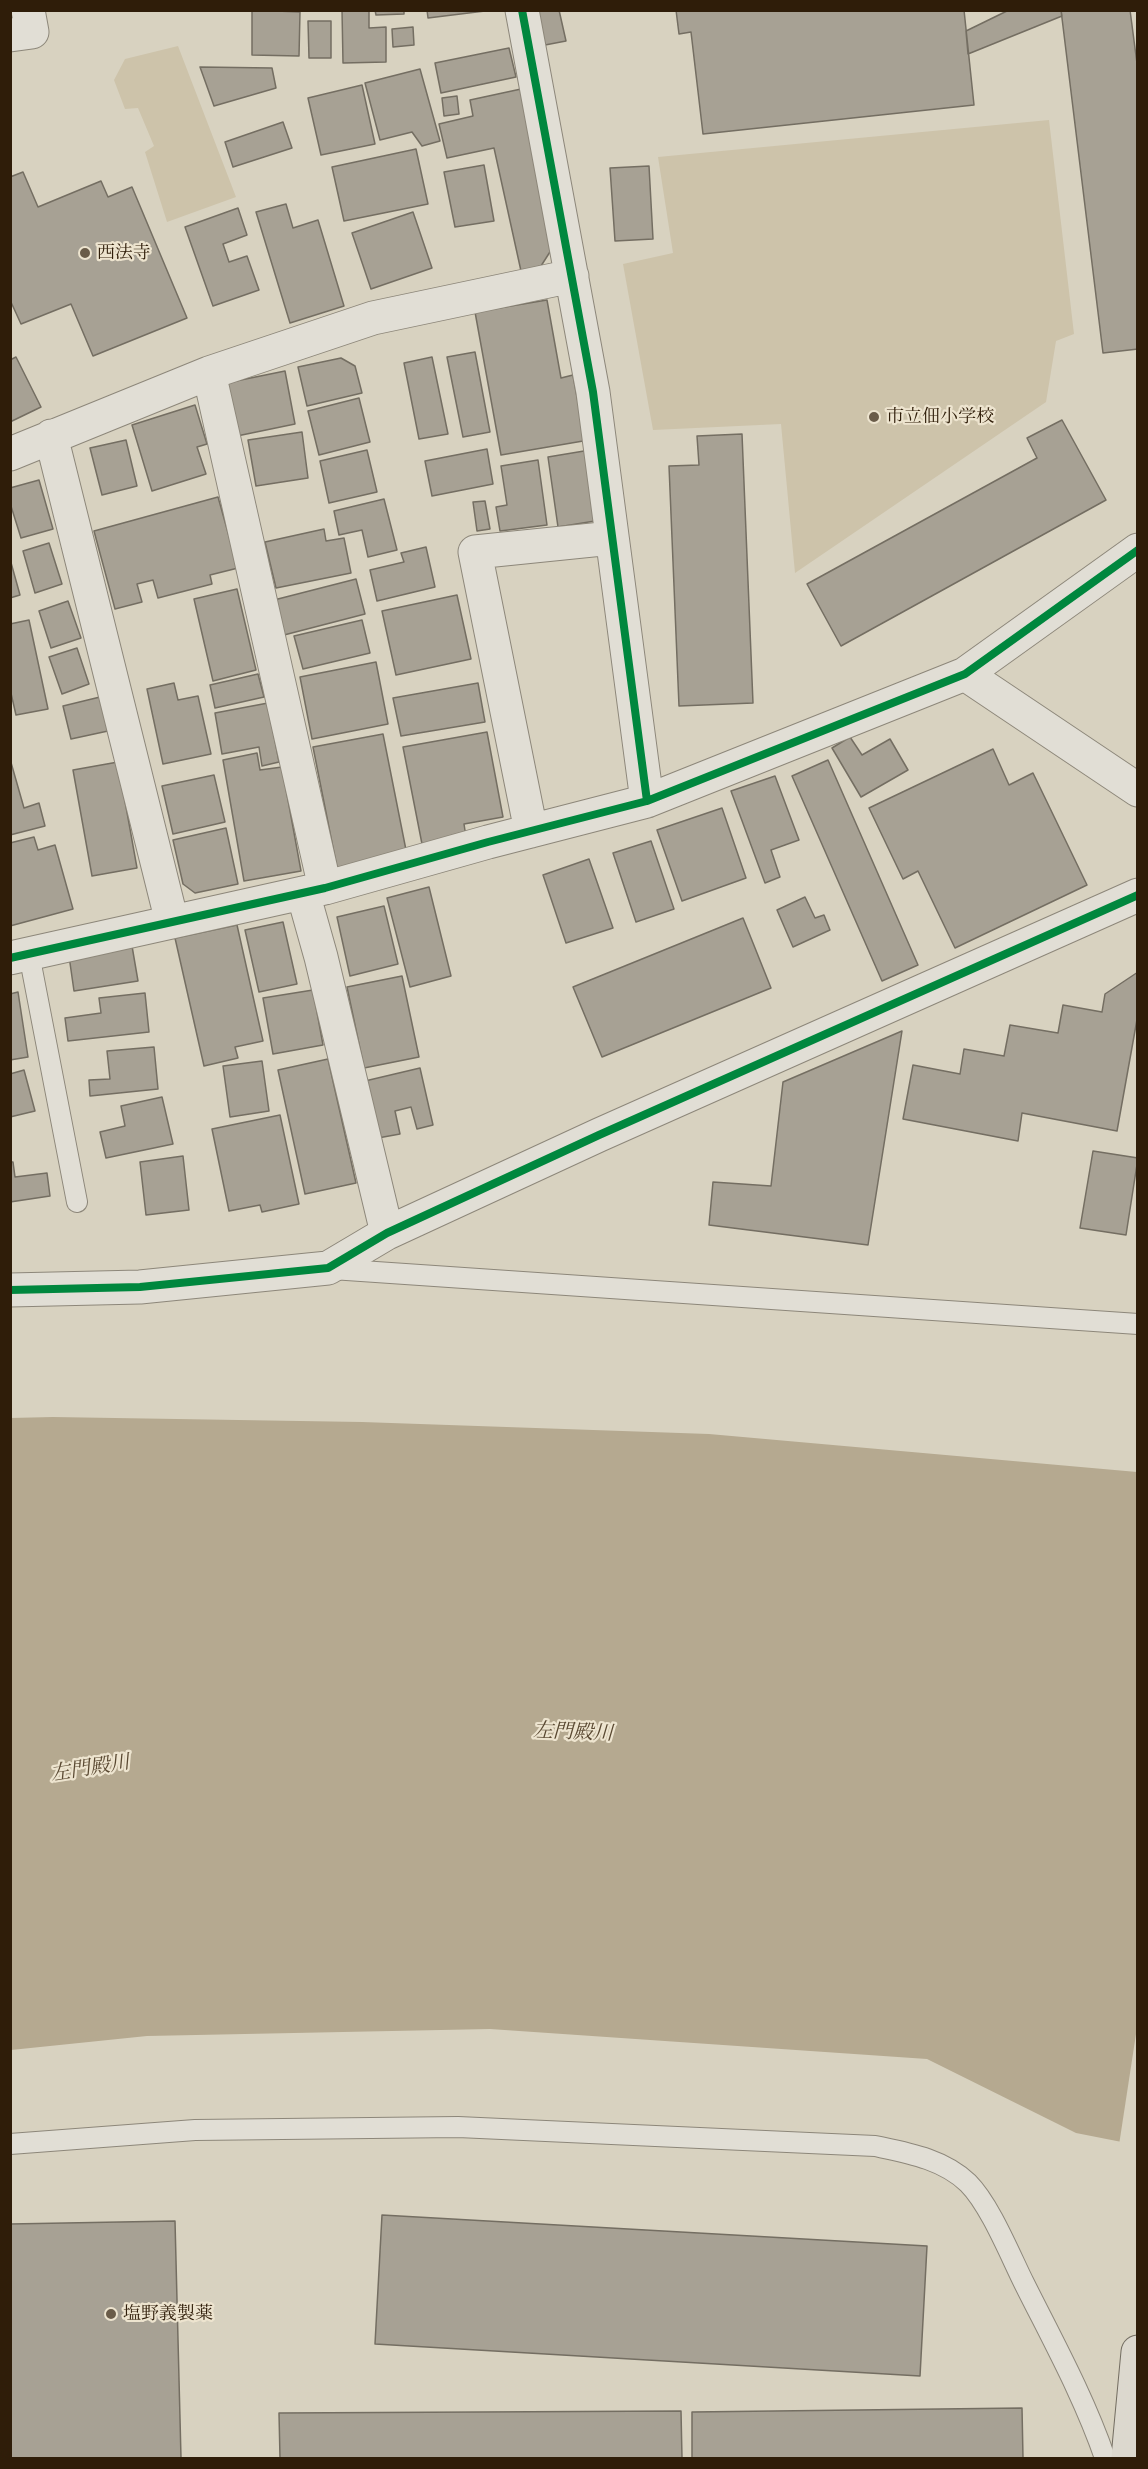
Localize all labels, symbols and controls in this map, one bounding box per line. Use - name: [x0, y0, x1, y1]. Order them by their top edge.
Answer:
- place label: 西法寺: [97, 242, 151, 264]
- marker: 西法寺: [78, 246, 92, 260]
- place label: 市立佃小学校: [886, 406, 994, 428]
- marker: 市立佃小学校: [867, 410, 881, 424]
- water label: 左門殿川: [533, 1720, 613, 1746]
- water label: 左門殿川: [49, 1751, 131, 1787]
- place label: 塩野義製薬: [123, 2303, 213, 2325]
- marker: 塩野義製薬: [104, 2307, 118, 2321]

